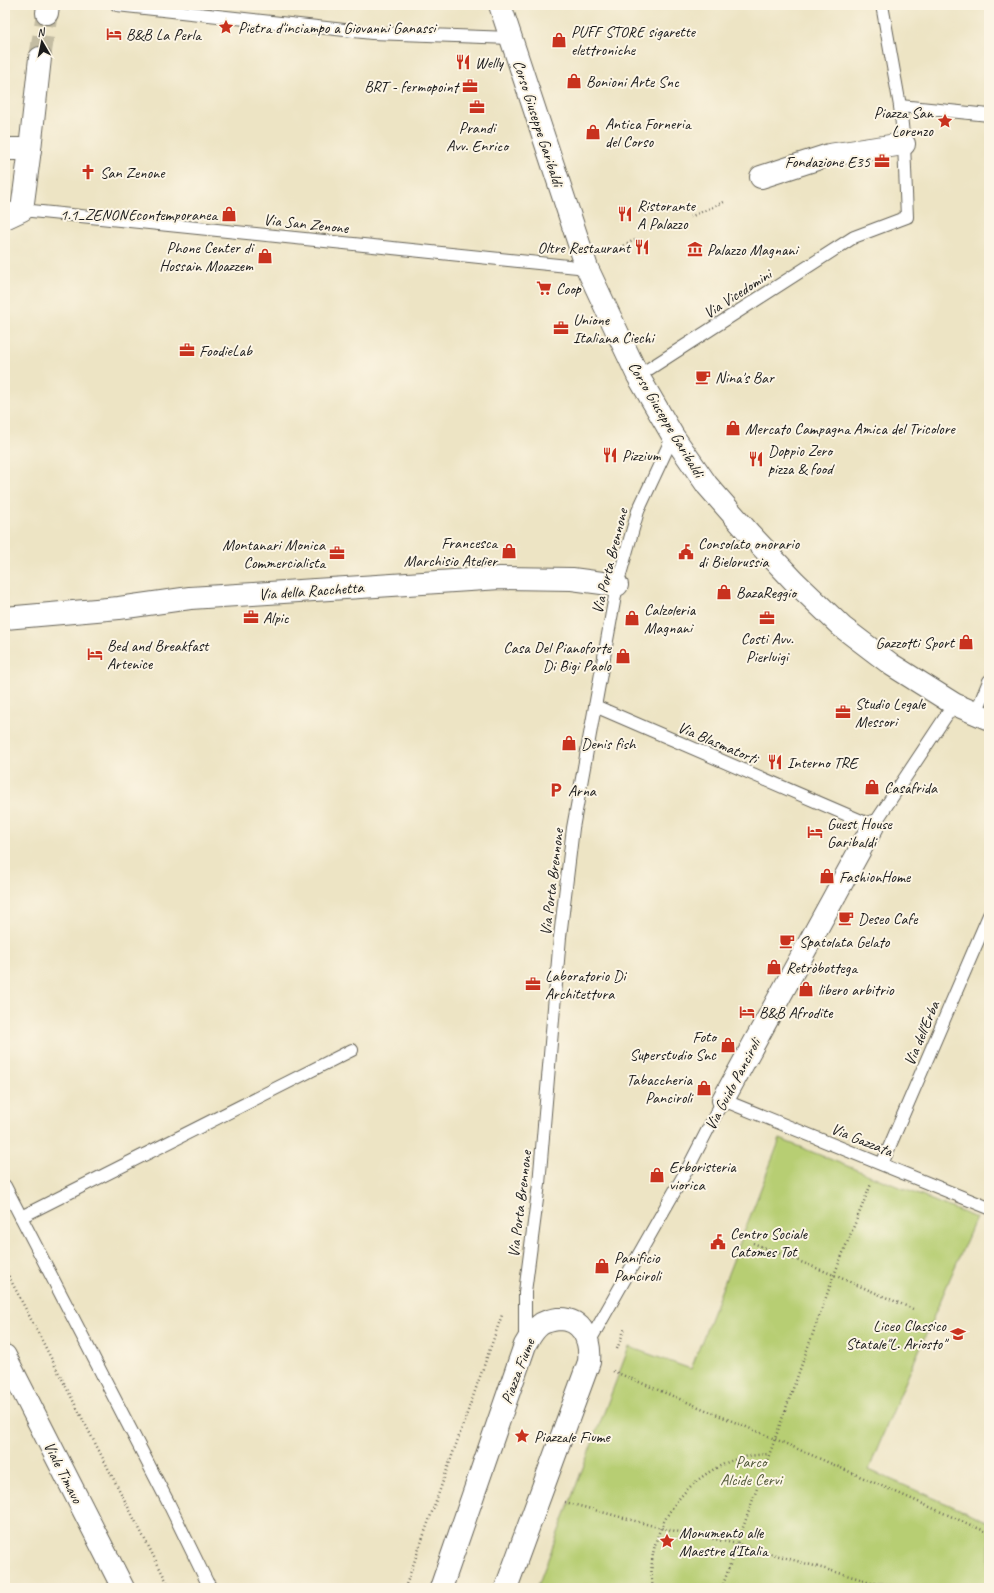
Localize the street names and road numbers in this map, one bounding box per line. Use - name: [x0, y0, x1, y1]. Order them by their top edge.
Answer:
- street label: Corso Giuseppe Garibaldi: [508, 58, 569, 191]
- street label: Via San Zenone: [263, 210, 351, 239]
- street label: Via Vicedomini: [700, 263, 777, 323]
- street label: Corso Giuseppe Garibaldi: [624, 358, 710, 483]
- street label: Via Porta Brennone: [587, 505, 633, 616]
- street label: Via della Racchetta: [258, 577, 365, 605]
- street label: Via Blasmatorti: [675, 717, 762, 770]
- street label: Via Porta Brennone: [536, 826, 569, 937]
- street label: Via dell'Erba: [899, 997, 945, 1069]
- street label: Via Guido Panciroli: [700, 1034, 766, 1134]
- street label: Via Gazzata: [828, 1119, 897, 1162]
- street label: Via Porta Brennone: [504, 1148, 537, 1259]
- street label: Piazza Fiume: [496, 1334, 540, 1407]
- street label: Viale Timavo: [39, 1438, 88, 1508]

